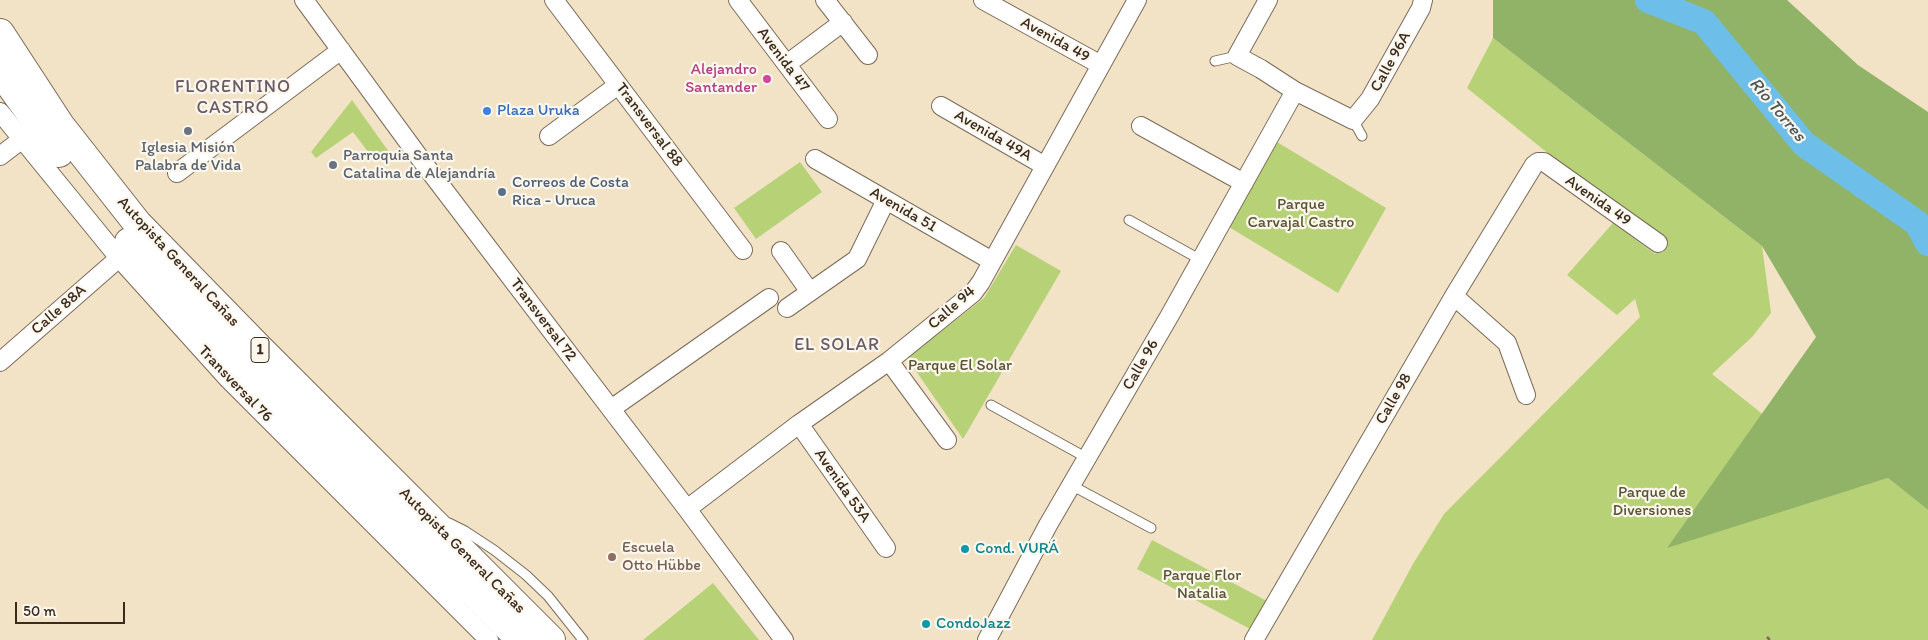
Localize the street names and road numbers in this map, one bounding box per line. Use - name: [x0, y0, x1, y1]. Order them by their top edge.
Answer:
- street label: Avenida 49: [1017, 13, 1093, 67]
- street label: Avenida 47: [753, 24, 813, 96]
- street label: Calle 96A: [1367, 29, 1415, 95]
- street label: Transversal 88: [611, 79, 687, 171]
- street label: Avenida 49A: [951, 106, 1035, 166]
- street label: Avenida 49: [1561, 171, 1635, 231]
- street label: Avenida 51: [866, 183, 940, 237]
- street label: Autopista General Cañas: [113, 193, 243, 331]
- street label: Transversal 72: [505, 275, 581, 365]
- street label: Calle 88A: [28, 281, 90, 339]
- street label: Calle 94: [924, 282, 980, 334]
- street label: Calle 96: [1119, 336, 1163, 394]
- road number: 1: [251, 338, 269, 362]
- street label: Transversal 76: [194, 342, 276, 426]
- street label: Calle 98: [1372, 370, 1416, 428]
- street label: Avenida 53A: [810, 445, 874, 527]
- street label: Autopista General Cañas: [395, 484, 529, 618]

